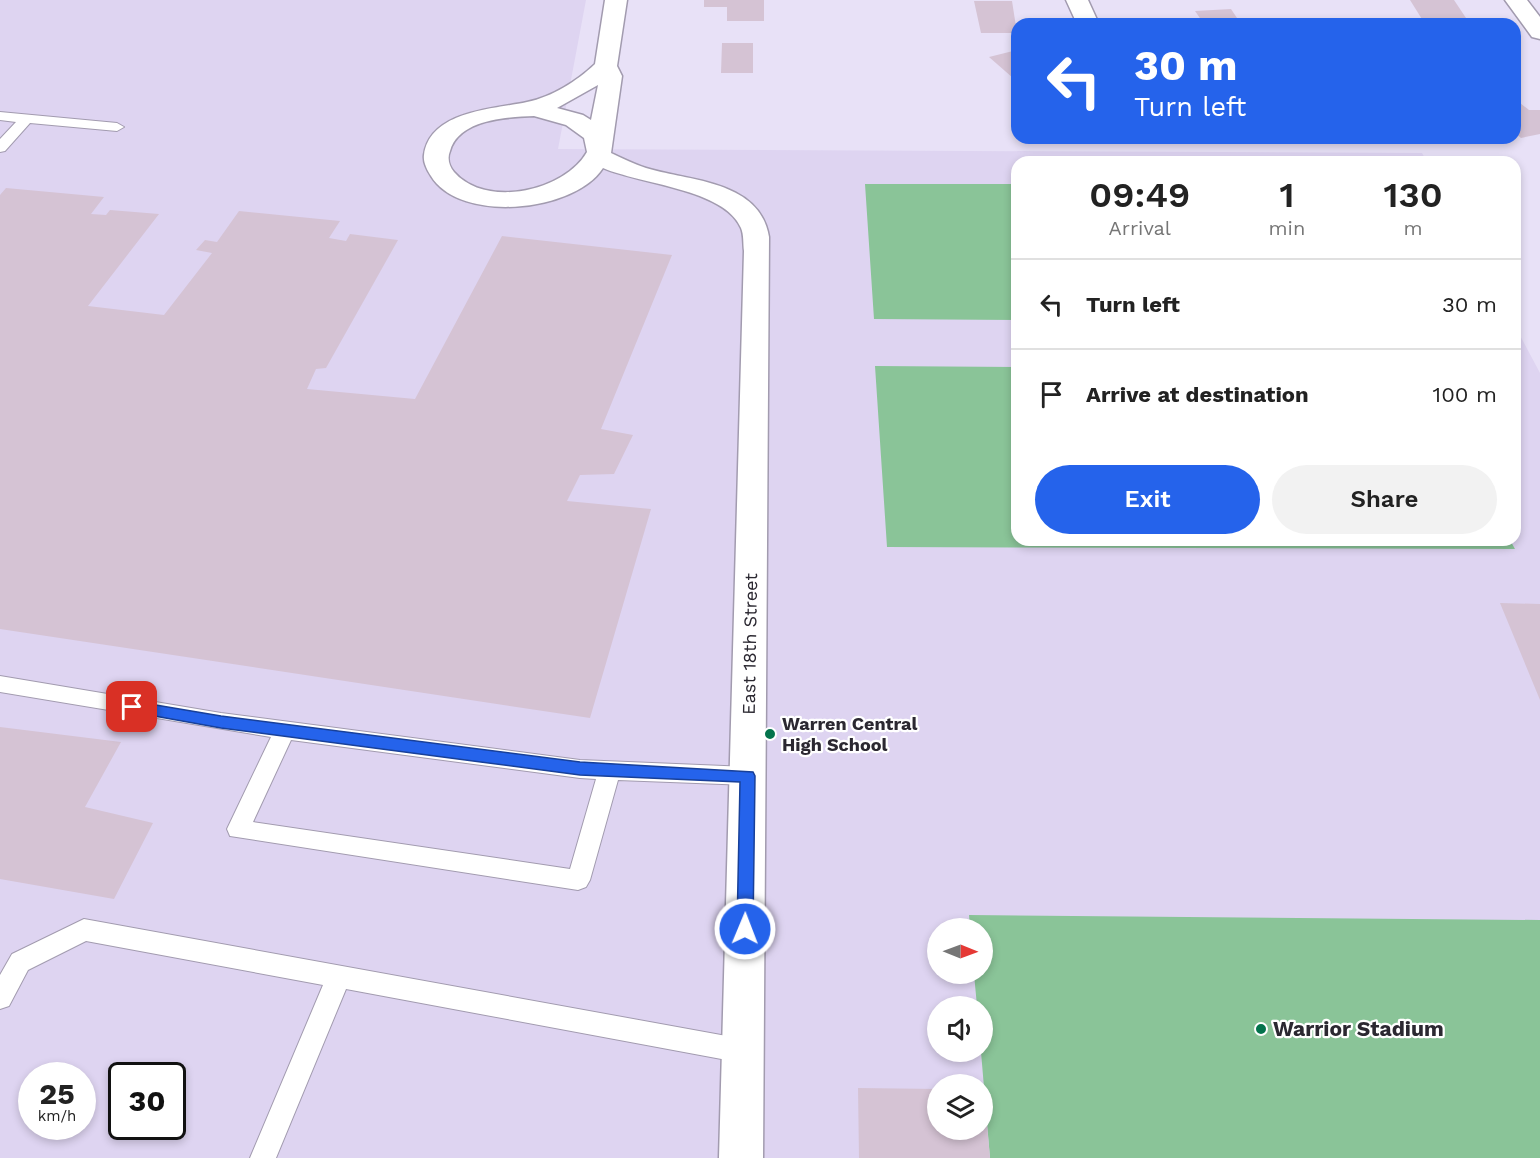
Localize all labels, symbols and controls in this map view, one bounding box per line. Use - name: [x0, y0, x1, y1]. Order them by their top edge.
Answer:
- text: 30 m: [1134, 41, 1238, 90]
- icon: left: [1035, 42, 1113, 120]
- text: Turn left: [1134, 91, 1246, 123]
- text: 09:49: [1089, 174, 1190, 216]
- text: 1: [1279, 174, 1294, 216]
- text: 130: [1384, 174, 1443, 216]
- text: Arrival: [1109, 216, 1171, 240]
- text: min: [1269, 216, 1305, 240]
- text: m: [1404, 216, 1423, 240]
- icon: left: [1035, 288, 1068, 321]
- text: Turn left: [1086, 292, 1180, 317]
- text: 30 m: [1442, 292, 1497, 317]
- icon: arrive: [1035, 378, 1068, 411]
- text: Arrive at destination: [1086, 382, 1309, 407]
- text: 100 m: [1433, 382, 1497, 407]
- button: Exit: [1035, 465, 1260, 534]
- button: Share: [1272, 465, 1497, 534]
- street label: East 18th Street: [738, 573, 761, 715]
- pin: [106, 681, 157, 732]
- icon: arrive: [115, 690, 148, 723]
- place label: Warren Central High School: [782, 713, 917, 755]
- marker: Warren Central High School: [763, 727, 777, 741]
- position arrow: [713, 897, 777, 961]
- north arrow: [927, 918, 993, 984]
- map controls: [927, 918, 993, 1140]
- button: sound: [927, 996, 993, 1062]
- place label: Warrior Stadium: [1273, 1016, 1444, 1041]
- marker: Warrior Stadium: [1254, 1022, 1268, 1036]
- speed limit sign: 30: [108, 1062, 186, 1140]
- button: layers: [927, 1074, 993, 1140]
- text: 25: [39, 1076, 75, 1111]
- text: km/h: [38, 1107, 76, 1125]

